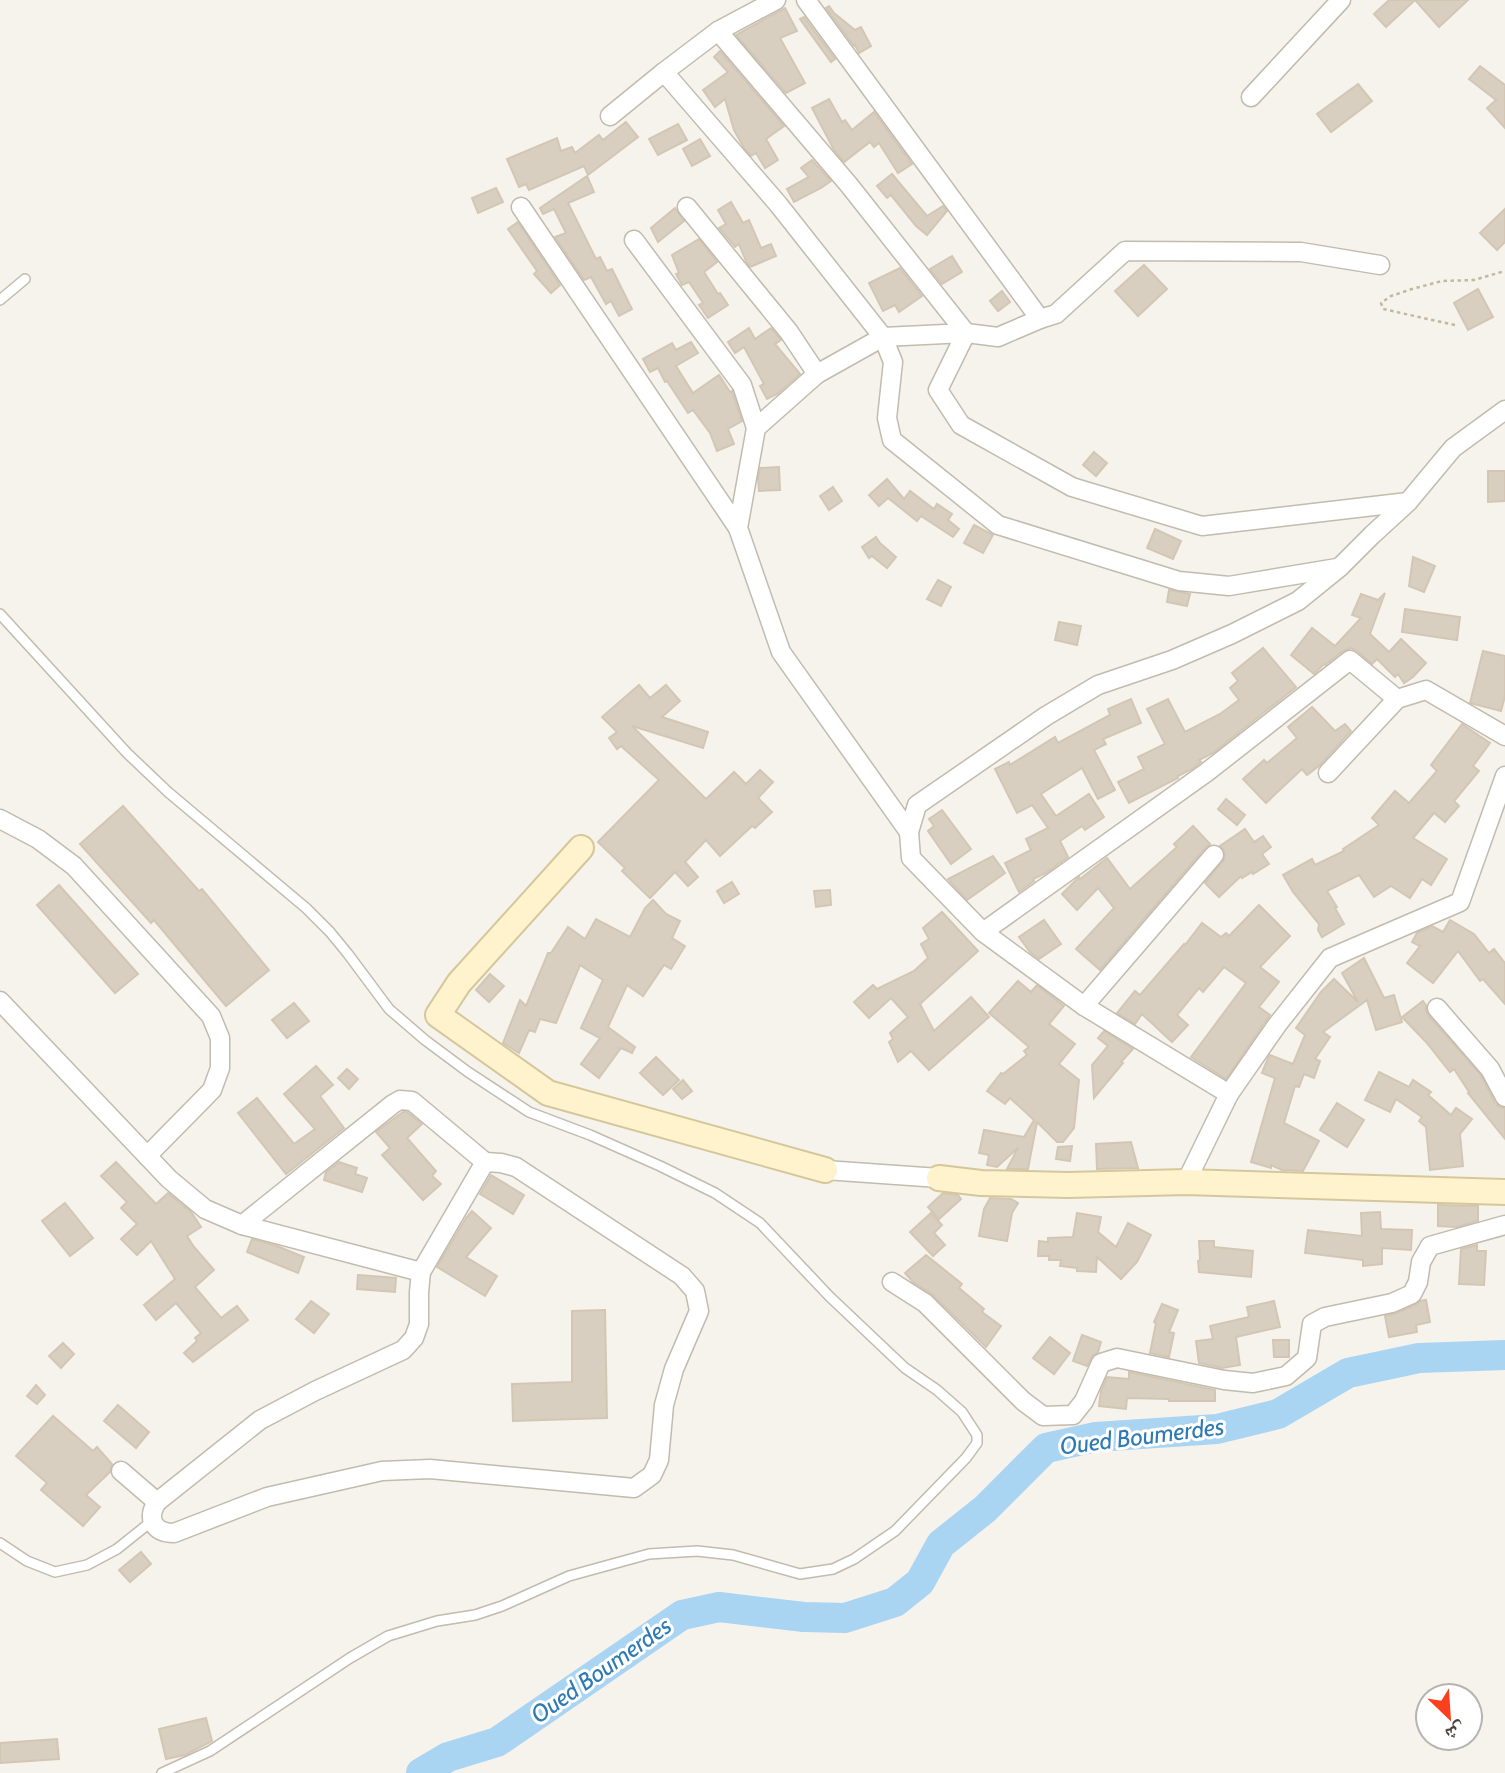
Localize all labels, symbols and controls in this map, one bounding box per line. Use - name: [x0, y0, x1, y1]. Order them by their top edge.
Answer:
- water label: Oued Boumerdes: [1058, 1412, 1226, 1460]
- water label: Oued Boumerdes: [525, 1611, 677, 1729]
- north arrow: [1414, 1682, 1484, 1752]
- text: ش: [1442, 1717, 1470, 1747]

